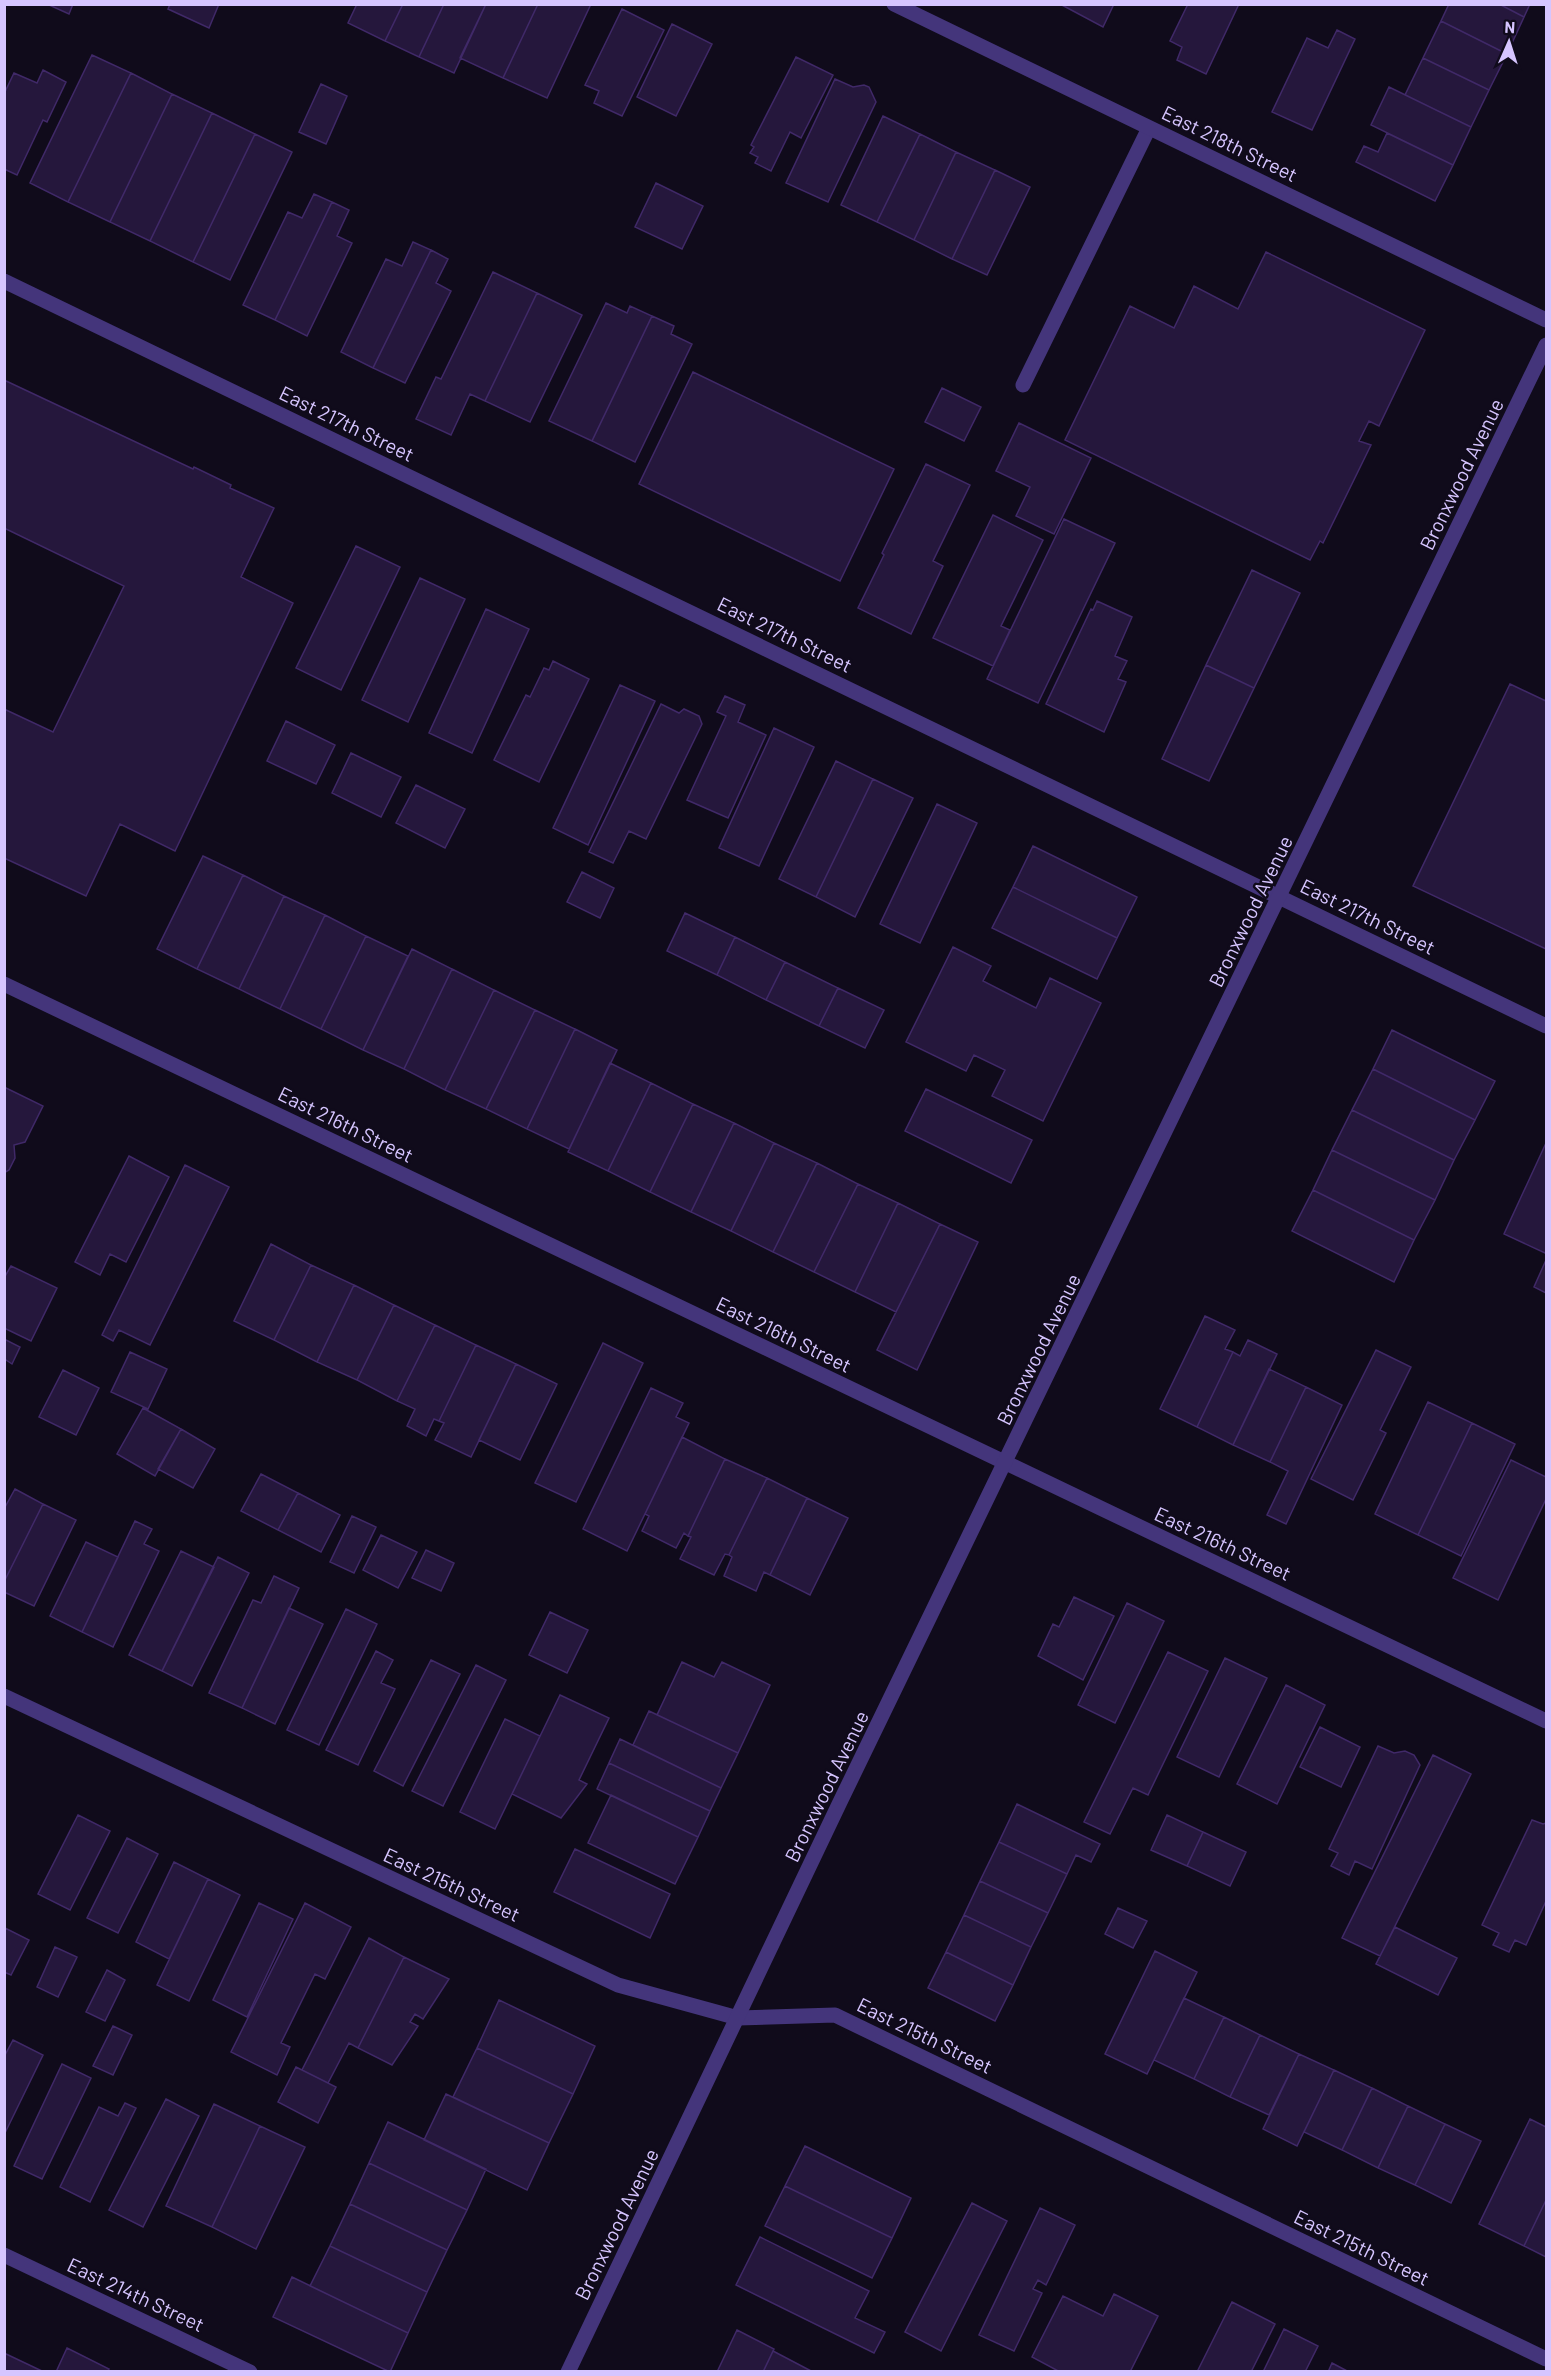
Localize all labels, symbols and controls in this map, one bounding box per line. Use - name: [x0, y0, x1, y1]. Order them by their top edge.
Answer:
- north arrow: [1479, 12, 1539, 72]
- text: N: [1504, 17, 1516, 36]
- street label: East 218th Street: [1158, 100, 1302, 186]
- street label: East 217th Street: [276, 380, 418, 466]
- street label: Bronxwood Avenue: [1414, 394, 1508, 554]
- street label: East 217th Street: [714, 591, 856, 677]
- street label: Bronxwood Avenue: [1203, 831, 1297, 991]
- street label: East 217th Street: [1297, 873, 1439, 959]
- street label: East 216th Street: [274, 1081, 418, 1167]
- street label: Bronxwood Avenue: [991, 1269, 1085, 1429]
- street label: East 216th Street: [712, 1291, 856, 1377]
- street label: East 216th Street: [1151, 1501, 1295, 1585]
- street label: Bronxwood Avenue: [779, 1706, 873, 1866]
- street label: East 215th Street: [380, 1842, 524, 1926]
- street label: East 215th Street: [853, 1992, 997, 2078]
- street label: Bronxwood Avenue: [569, 2144, 663, 2304]
- street label: East 215th Street: [1290, 2204, 1434, 2290]
- street label: East 214th Street: [64, 2252, 208, 2336]

